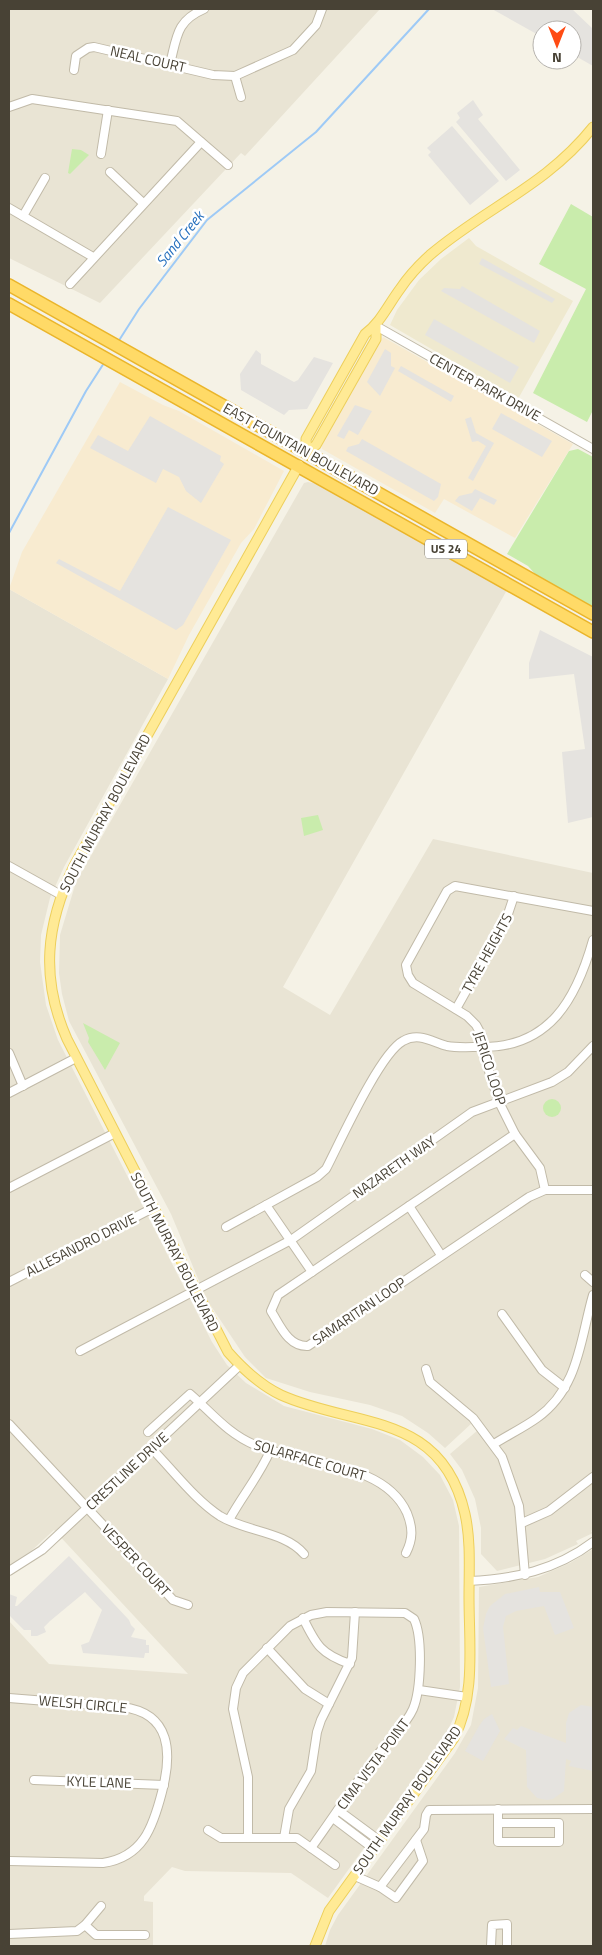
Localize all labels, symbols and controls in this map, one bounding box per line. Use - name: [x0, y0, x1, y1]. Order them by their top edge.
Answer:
- north arrow: [532, 20, 582, 70]
- street label: NEAL COURT: [108, 40, 189, 78]
- text: N: [552, 48, 562, 69]
- water label: Sand Creek: [150, 204, 211, 272]
- street label: CENTER PARK DRIVE: [426, 347, 545, 426]
- street label: EAST FOUNTAIN BOULEVARD: [220, 397, 383, 500]
- road number: US 24: [425, 540, 467, 558]
- street label: SOUTH MURRAY BOULEVARD: [54, 730, 155, 896]
- street label: TYRE HEIGHTS: [456, 909, 517, 996]
- street label: JERICO LOOP: [469, 1028, 512, 1108]
- street label: NAZARETH WAY: [348, 1130, 440, 1203]
- street label: SOUTH MURRAY BOULEVARD: [126, 1168, 225, 1335]
- street label: ALLESANDRO DRIVE: [22, 1207, 140, 1282]
- street label: SAMARITAN LOOP: [308, 1271, 410, 1350]
- street label: CRESTLINE DRIVE: [81, 1427, 173, 1515]
- street label: SOLARFACE COURT: [252, 1433, 369, 1486]
- street label: VESPER COURT: [97, 1519, 176, 1601]
- street label: WELSH CIRCLE: [38, 1689, 128, 1718]
- street label: CIMA VISTA POINT: [331, 1713, 414, 1814]
- street label: SOUTH MURRAY BOULEVARD: [347, 1721, 466, 1878]
- street label: KYLE LANE: [66, 1770, 132, 1793]

